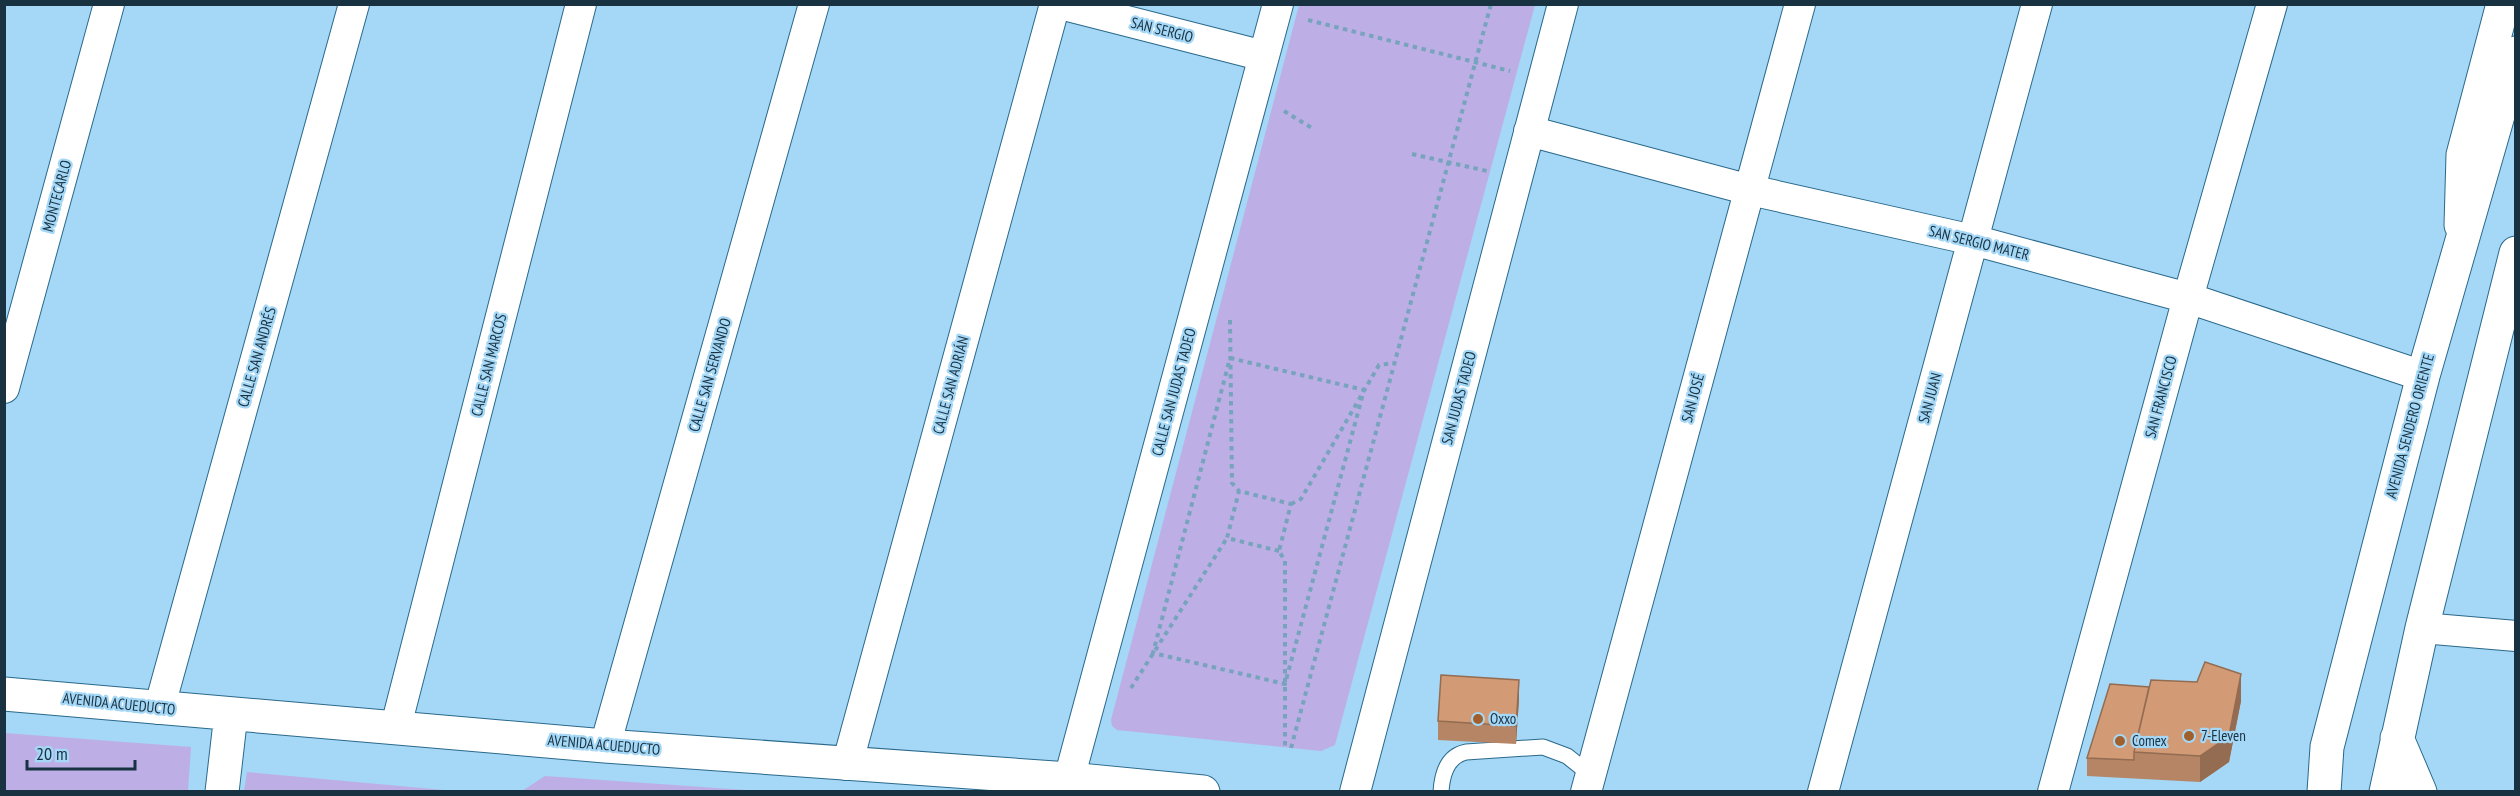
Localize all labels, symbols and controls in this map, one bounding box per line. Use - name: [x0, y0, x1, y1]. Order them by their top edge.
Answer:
- street label: SAN SERGIO: [1129, 13, 1195, 46]
- street label: MONTECARLO: [38, 158, 75, 234]
- street label: SAN SERGIO MATER: [1927, 221, 2031, 264]
- street label: CALLE SAN ANDRÉS: [233, 305, 280, 409]
- street label: CALLE SAN MARCOS: [467, 312, 510, 418]
- street label: CALLE SAN SERVANDO: [684, 316, 735, 434]
- street label: CALLE SAN JUDAS TADEO: [1147, 326, 1200, 458]
- street label: CALLE SAN ADRIÁN: [928, 334, 973, 436]
- street label: SAN JUDAS TADEO: [1437, 349, 1480, 446]
- street label: AVENIDA SENDERO ORIENTE: [2381, 352, 2438, 500]
- street label: SAN FRANCISCO: [2140, 354, 2181, 440]
- street label: SAN JUAN: [1914, 371, 1945, 425]
- street label: SAN JOSÉ: [1677, 372, 1708, 424]
- street label: AVENIDA ACUEDUCTO: [62, 688, 176, 719]
- place label: Oxxo: [1490, 709, 1516, 728]
- marker: Oxxo: [1471, 712, 1485, 726]
- place label: 7-Eleven: [2201, 726, 2246, 745]
- marker: 7-Eleven: [2182, 729, 2196, 743]
- street label: AVENIDA ACUEDUCTO: [547, 730, 661, 759]
- place label: Comex: [2132, 731, 2167, 750]
- scale bar: [27, 733, 135, 771]
- marker: Comex: [2113, 734, 2127, 748]
- text: 20 m: [36, 742, 68, 765]

